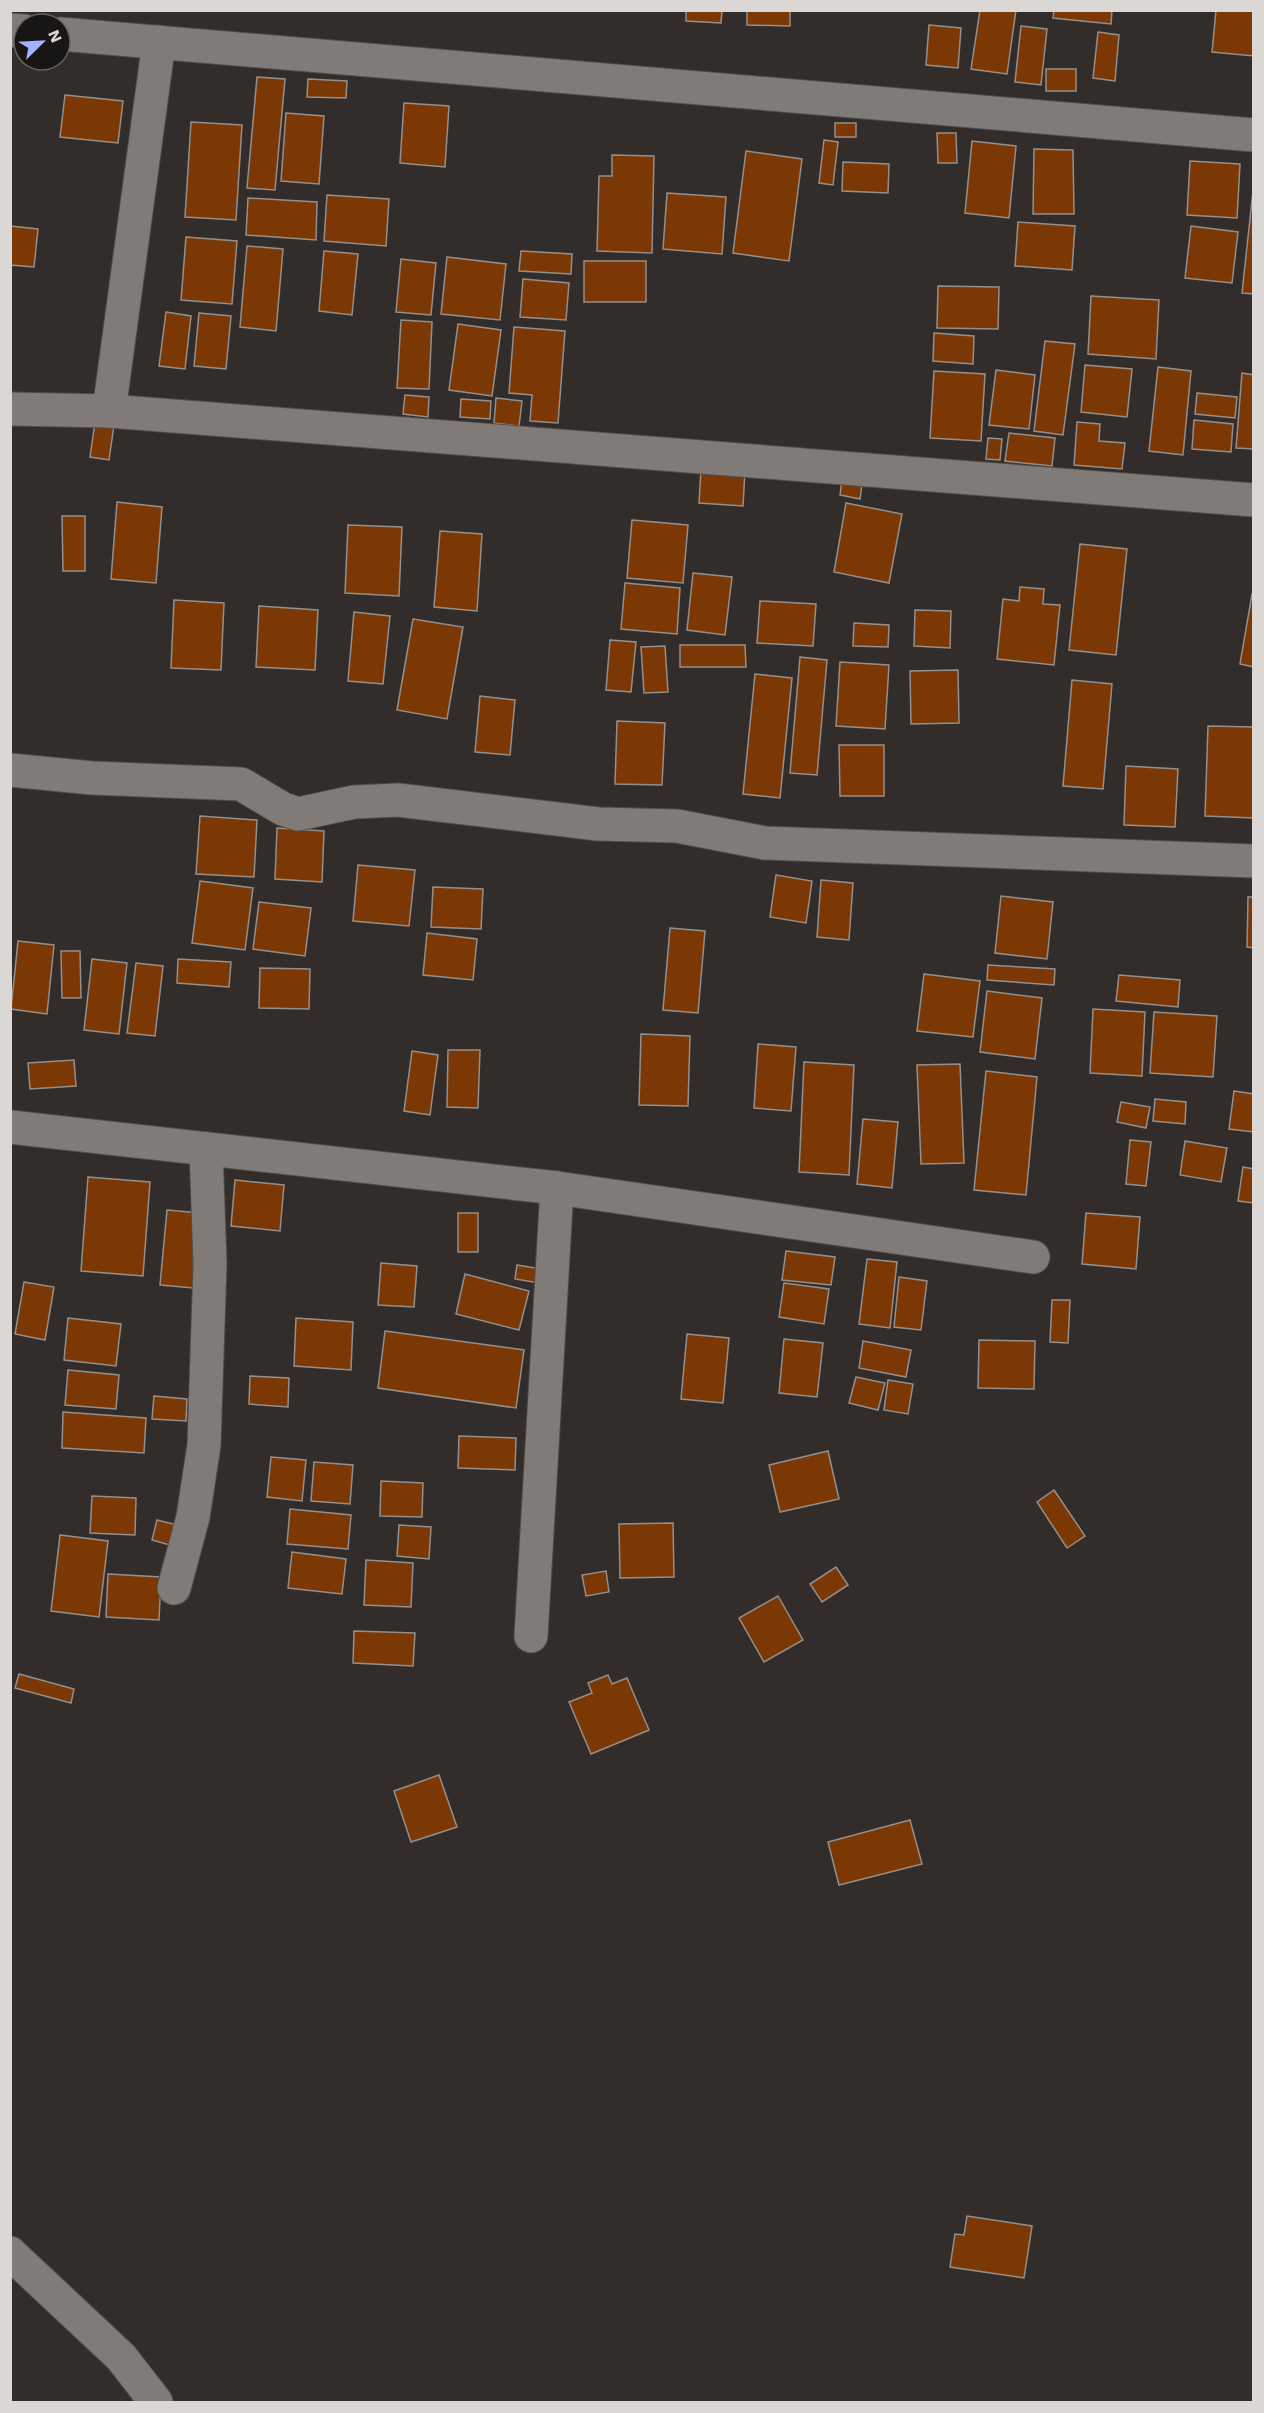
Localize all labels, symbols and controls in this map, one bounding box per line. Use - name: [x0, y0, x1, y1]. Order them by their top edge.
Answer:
- north arrow: [12, 12, 72, 72]
- text: N: [44, 27, 66, 45]

